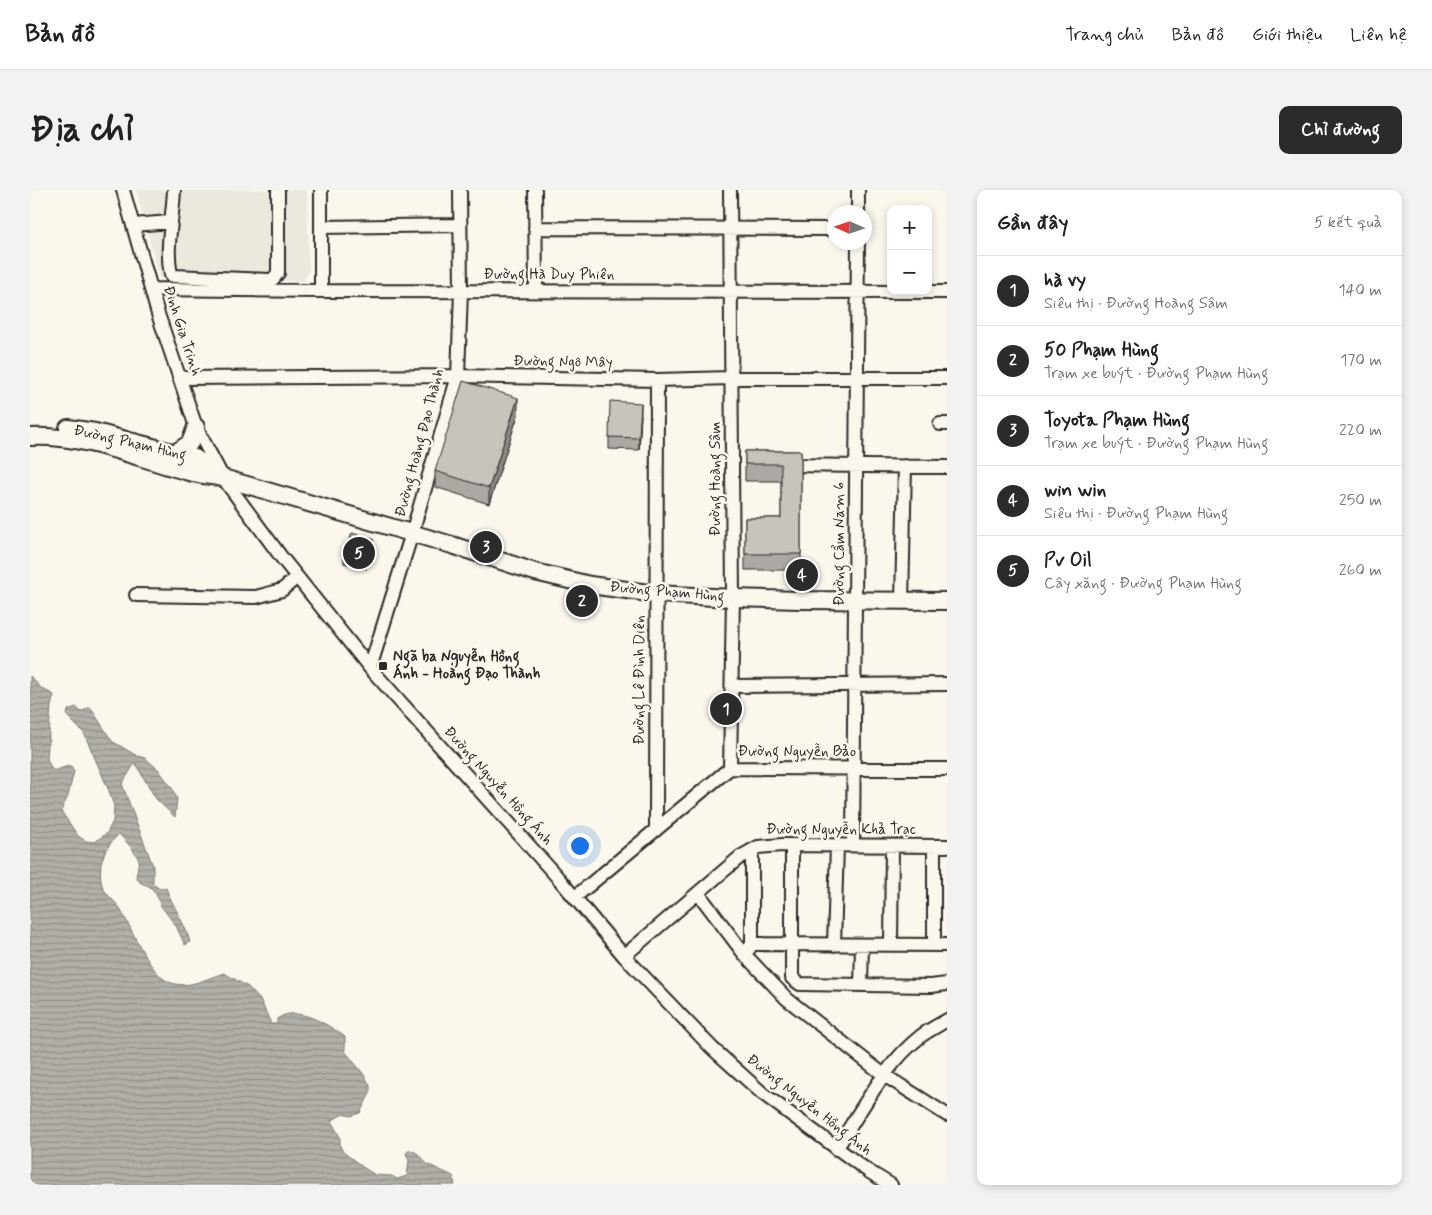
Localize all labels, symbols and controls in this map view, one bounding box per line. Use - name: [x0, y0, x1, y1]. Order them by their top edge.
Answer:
- text: Bản đồ: [25, 19, 95, 50]
- text: Trang chủ: [1066, 23, 1144, 47]
- text: Bản đồ: [1172, 23, 1224, 47]
- text: Giới thiệu: [1252, 23, 1322, 47]
- text: Liên hệ: [1350, 23, 1407, 47]
- button: Chỉ đường: [1279, 106, 1402, 154]
- text: Địa chỉ: [30, 107, 134, 153]
- north arrow: [827, 205, 872, 250]
- map controls: [887, 205, 932, 295]
- button: +: [887, 205, 932, 250]
- text: Gần đây: [997, 209, 1068, 237]
- text: 5 kết quả: [1314, 212, 1382, 233]
- button: −: [887, 250, 932, 295]
- street label: Đường Hà Duy Phiên: [484, 265, 614, 286]
- text: hà vy: [1044, 268, 1086, 293]
- text: 1: [1009, 280, 1017, 301]
- text: 140 m: [1338, 280, 1382, 301]
- street label: Đinh Gia Trinh: [158, 283, 206, 379]
- text: Siêu thị · Đường Hoàng Sâm: [1044, 293, 1228, 314]
- text: 50 Phạm Hùng: [1044, 338, 1159, 363]
- text: 2: [1009, 350, 1017, 371]
- text: 170 m: [1340, 350, 1382, 371]
- street label: Đường Ngô Mây: [513, 351, 613, 374]
- text: Trạm xe buýt · Đường Phạm Hùng: [1044, 363, 1268, 384]
- street label: Đường Hoàng Đạo Thành: [391, 366, 450, 520]
- text: Toyota Phạm Hùng: [1044, 408, 1190, 433]
- street label: Đường Phạm Hùng: [72, 420, 188, 467]
- text: 3: [1009, 420, 1017, 441]
- text: 220 m: [1339, 420, 1382, 441]
- street label: Đường Hoàng Sâm: [706, 422, 727, 536]
- text: Trạm xe buýt · Đường Phạm Hùng: [1044, 433, 1268, 454]
- text: win win: [1044, 478, 1106, 503]
- street label: Đường Cẩm Nam 6: [830, 482, 851, 606]
- text: 4: [1008, 490, 1018, 511]
- text: 250 m: [1339, 490, 1382, 511]
- text: Siêu thị · Đường Phạm Hùng: [1044, 503, 1228, 524]
- pin: 3: [470, 528, 502, 566]
- pin: 5: [343, 534, 375, 572]
- text: Pv Oil: [1044, 548, 1092, 573]
- pin: 4: [786, 556, 818, 594]
- text: 5: [1008, 560, 1018, 581]
- text: 260 m: [1339, 560, 1382, 581]
- text: Cây xăng · Đường Phạm Hùng: [1044, 573, 1242, 594]
- street label: Đường Phạm Hùng: [609, 577, 725, 608]
- pin: 2: [566, 582, 598, 620]
- street label: Đường Lê Đình Diên: [630, 615, 651, 745]
- place label: Ngã ba Nguyễn Hồng Ánh - Hoàng Đạo Thành: [393, 647, 541, 686]
- marker: Ngã ba Nguyễn Hồng Ánh - Hoàng Đạo Thành: [377, 660, 389, 672]
- pin: 1: [710, 690, 742, 728]
- street label: Đường Nguyễn Hồng Ánh: [438, 722, 558, 851]
- street label: Đường Nguyễn Bảo: [738, 742, 856, 763]
- street label: Đường Nguyễn Khả Trạc: [766, 820, 916, 841]
- your location: [567, 833, 593, 859]
- street label: Đường Nguyễn Hồng Ánh: [742, 1049, 876, 1161]

